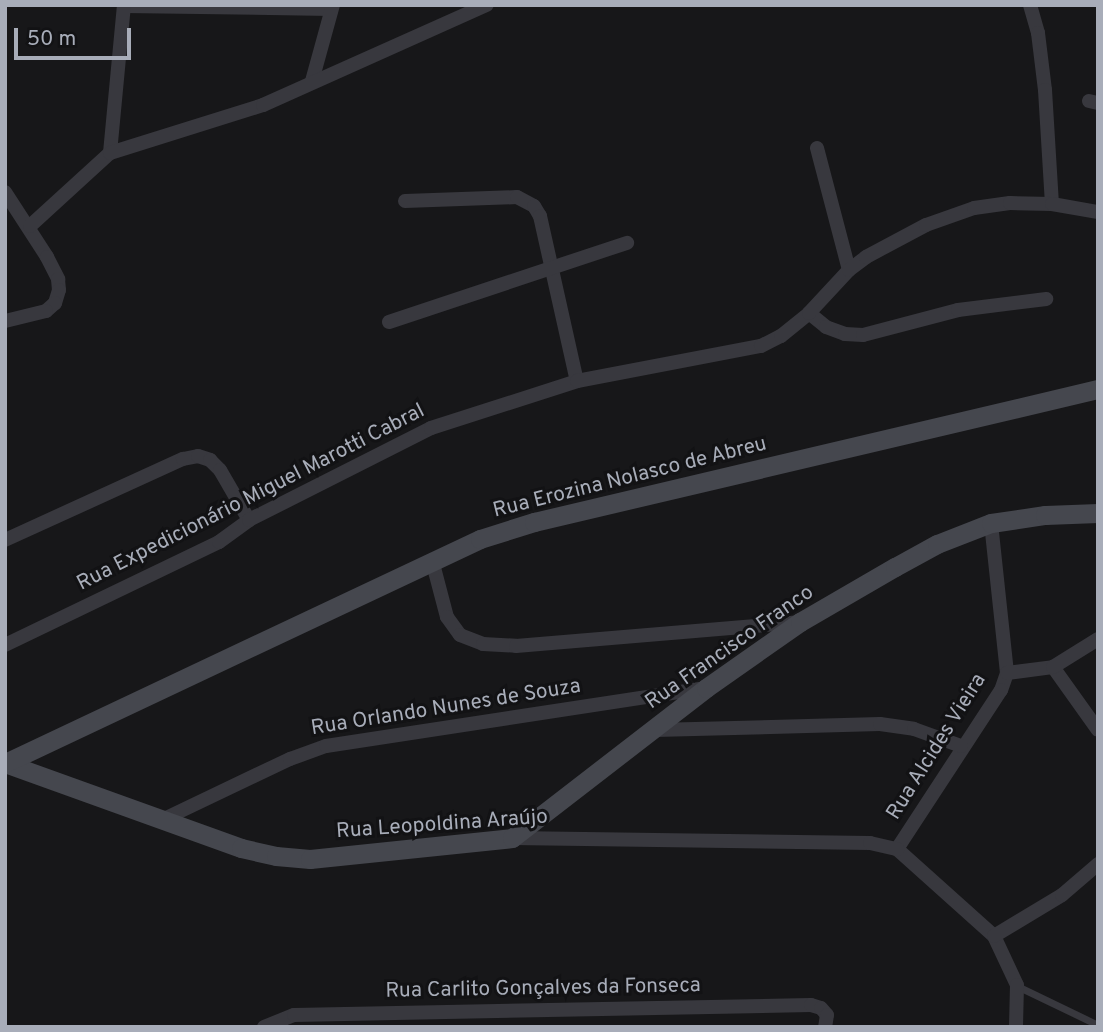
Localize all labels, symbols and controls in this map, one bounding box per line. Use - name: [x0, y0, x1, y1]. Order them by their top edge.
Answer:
- scale bar: [18, 14, 135, 58]
- text: 50 m: [27, 26, 76, 53]
- street label: Rua Expedicionário Miguel Marotti Cabral: [73, 399, 429, 597]
- street label: Rua Erozina Nolasco de Abreu: [490, 432, 770, 524]
- street label: Rua Francisco Franco: [641, 580, 819, 716]
- street label: Rua Alcides Vieira: [881, 669, 993, 825]
- street label: Rua Orlando Nunes de Souza: [309, 674, 583, 742]
- street label: Rua Leopoldina Araújo: [335, 805, 549, 845]
- street label: Rua Carlito Gonçalves da Fonseca: [385, 974, 701, 1004]

